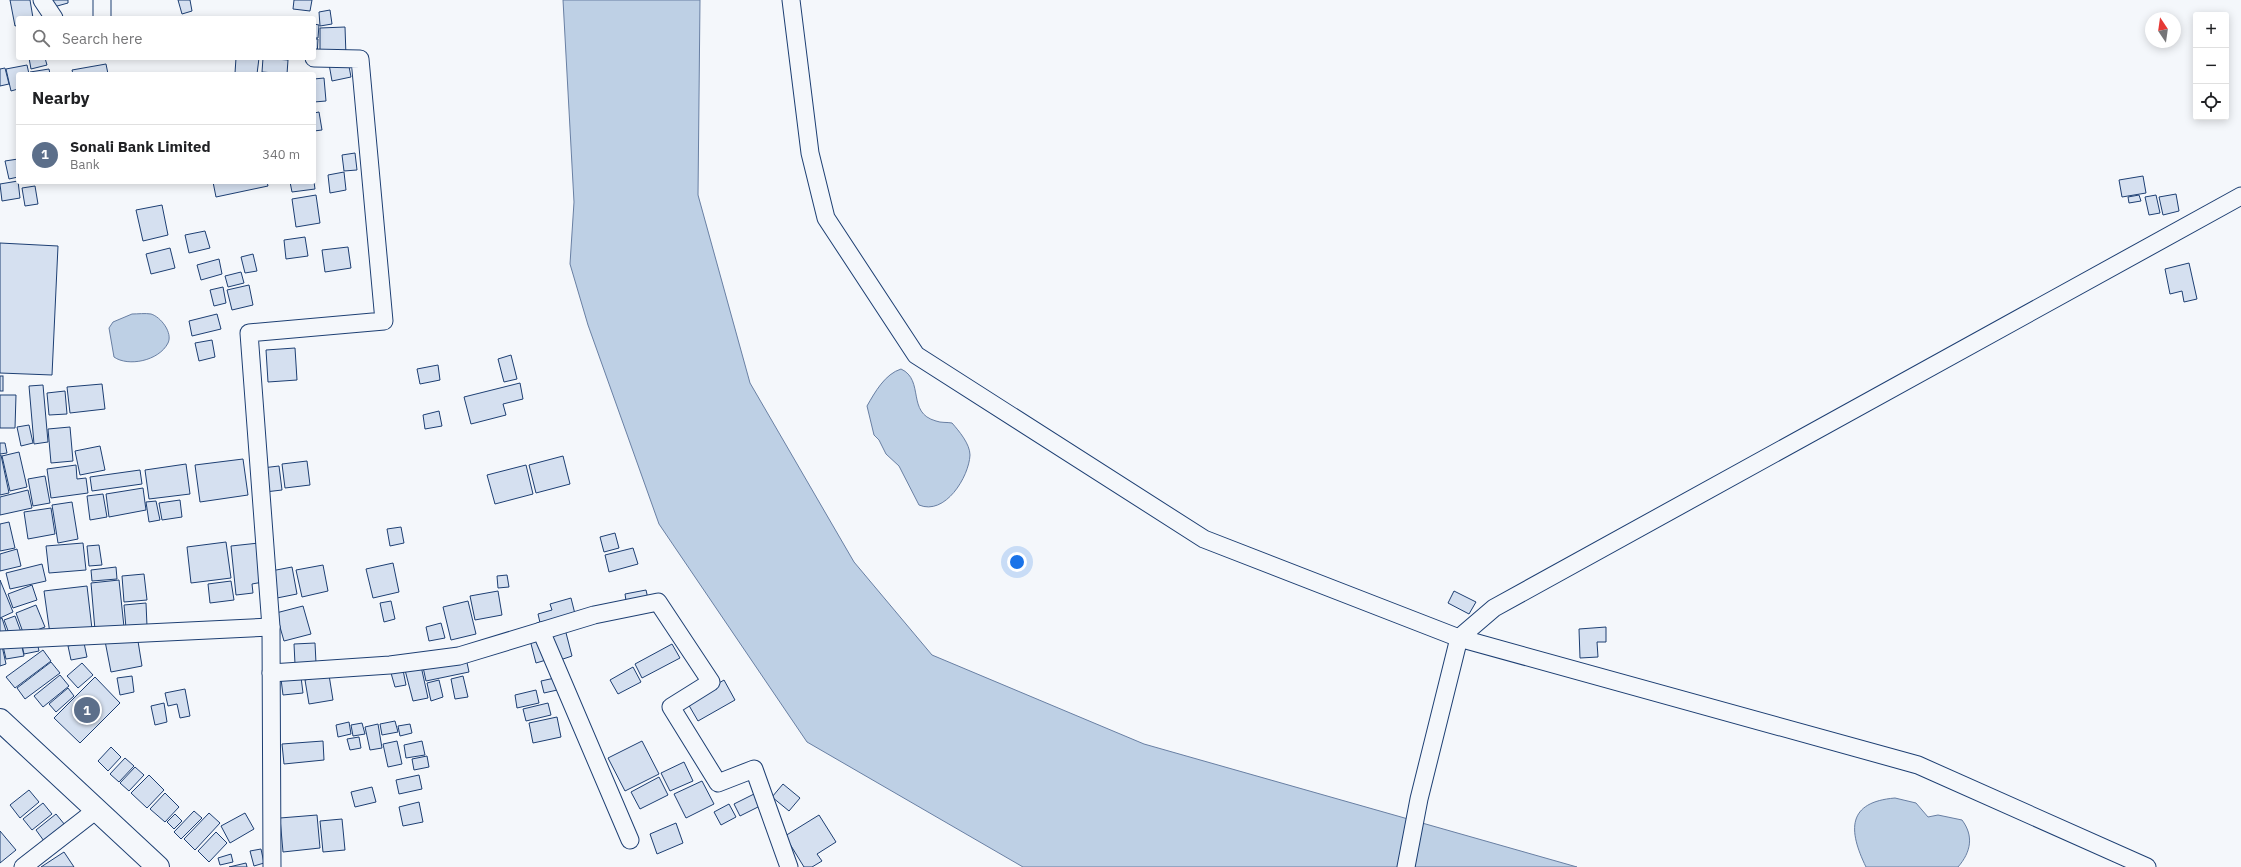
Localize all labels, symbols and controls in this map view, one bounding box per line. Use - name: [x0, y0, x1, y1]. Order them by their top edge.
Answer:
- north arrow: [2145, 12, 2181, 48]
- map controls: [2193, 12, 2229, 120]
- button: +: [2193, 12, 2229, 48]
- search box: [16, 16, 316, 60]
- icon: search: [30, 27, 52, 49]
- text: Search here: [62, 29, 142, 48]
- button: −: [2193, 48, 2229, 84]
- button: locate: [2193, 84, 2229, 120]
- text: Nearby: [32, 87, 90, 109]
- text: Sonali Bank Limited: [70, 137, 211, 156]
- text: 1: [41, 146, 49, 163]
- text: 340 m: [262, 146, 300, 163]
- text: Bank: [70, 156, 100, 173]
- your location: [1007, 552, 1027, 572]
- pin: 1: [74, 695, 100, 725]

